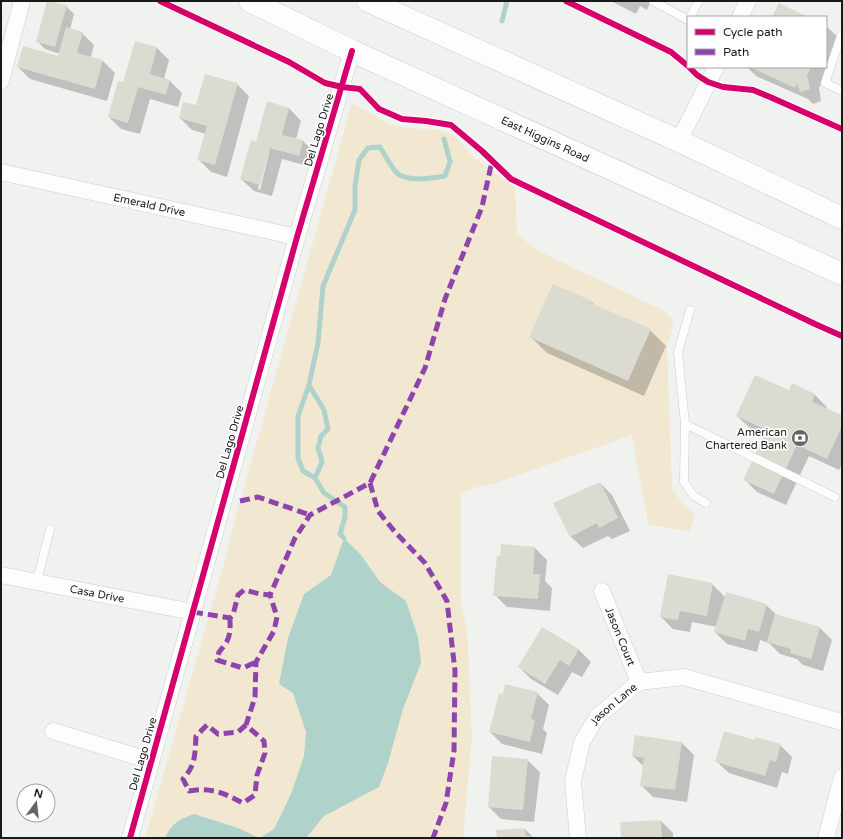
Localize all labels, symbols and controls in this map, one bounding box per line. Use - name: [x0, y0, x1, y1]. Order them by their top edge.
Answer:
- legend: [687, 16, 827, 68]
- text: Cycle path: [723, 25, 782, 39]
- text: Path: [723, 45, 749, 59]
- street label: Del Lago Drive: [302, 92, 336, 168]
- street label: East Higgins Road: [499, 113, 592, 165]
- street label: Emerald Drive: [112, 190, 187, 219]
- street label: Del Lago Drive: [213, 404, 247, 480]
- place label: American Chartered Bank: [705, 426, 787, 452]
- bank icon: American Chartered Bank: [790, 428, 810, 448]
- street label: Casa Drive: [69, 582, 126, 605]
- street label: Jason Court: [603, 605, 638, 668]
- street label: Jason Lane: [587, 680, 639, 728]
- street label: Del Lago Drive: [126, 716, 160, 792]
- north arrow: [16, 783, 56, 823]
- text: N: [33, 786, 44, 801]

